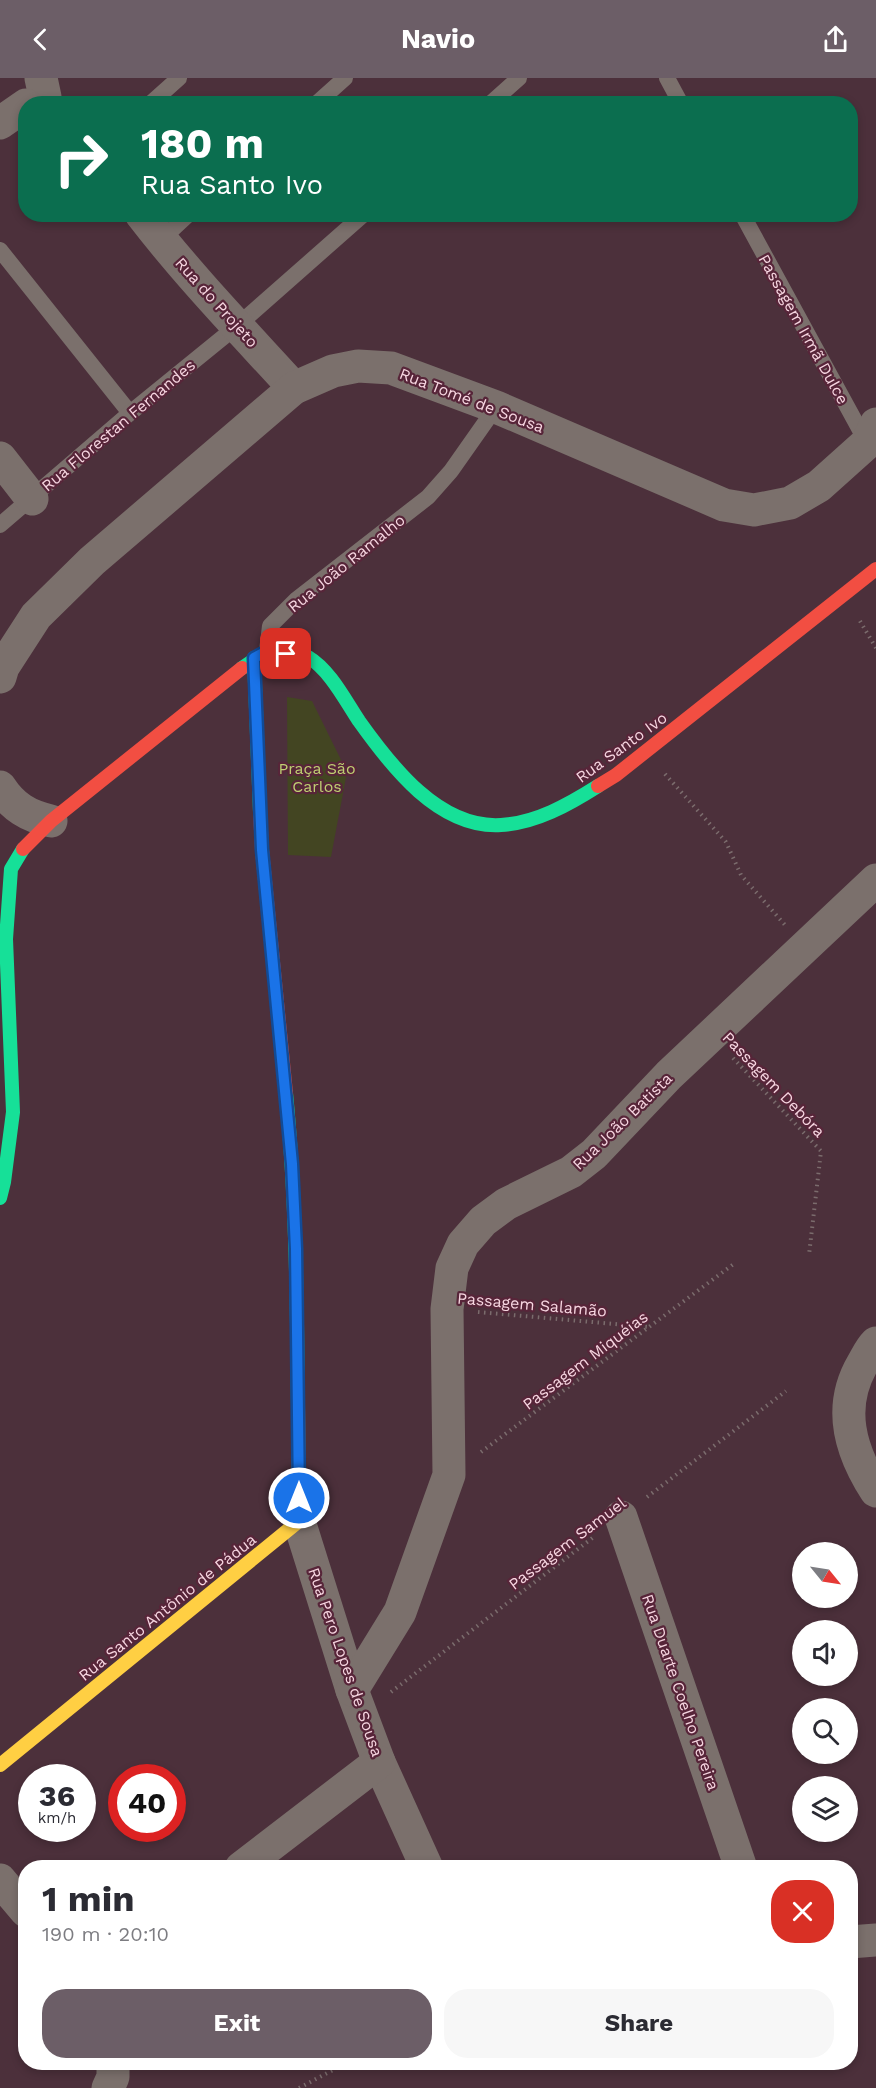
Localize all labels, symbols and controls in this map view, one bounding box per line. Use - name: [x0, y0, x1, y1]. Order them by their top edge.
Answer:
- icon: back: [24, 23, 57, 56]
- text: Navio: [401, 23, 475, 55]
- icon: share: [819, 23, 852, 56]
- text: 180 m: [141, 119, 264, 168]
- icon: right: [42, 120, 120, 198]
- text: Rua Santo Ivo: [141, 169, 323, 201]
- street label: Passagem Irmã Dulce: [754, 251, 853, 407]
- street label: Rua do Projeto: [171, 253, 262, 351]
- street label: Rua Florestan Fernandes: [38, 355, 199, 495]
- street label: Rua Tomé de Sousa: [397, 364, 547, 437]
- street label: Rua João Ramalho: [284, 510, 409, 616]
- pin: [260, 628, 311, 679]
- icon: arrive: [269, 637, 302, 670]
- street label: Rua Santo Ivo: [572, 708, 671, 787]
- park label: Praça São Carlos: [279, 759, 355, 796]
- street label: Passagem Debóra: [719, 1028, 829, 1141]
- street label: Rua João Batista: [569, 1069, 676, 1174]
- street label: Passagem Salamão: [456, 1288, 608, 1321]
- street label: Passagem Miquéias: [519, 1307, 652, 1414]
- position arrow: [267, 1466, 331, 1530]
- street label: Passagem Samuel: [505, 1493, 630, 1594]
- street label: Rua Santo Antônio de Pádua: [75, 1530, 260, 1685]
- north arrow: [792, 1542, 858, 1608]
- map controls: [792, 1542, 858, 1842]
- street label: Rua Pero Lopes de Sousa: [304, 1565, 387, 1759]
- street label: Rua Duarte Coelho Pereira: [638, 1592, 723, 1793]
- button: sound: [792, 1620, 858, 1686]
- button: search: [792, 1698, 858, 1764]
- speed limit sign: 40: [108, 1764, 186, 1842]
- button: layers: [792, 1776, 858, 1842]
- text: 36: [39, 1778, 75, 1813]
- text: km/h: [38, 1809, 76, 1827]
- text: 1 min: [42, 1878, 134, 1920]
- button: close: [771, 1880, 834, 1943]
- text: 190 m · 20:10: [42, 1922, 169, 1946]
- button: Exit: [42, 1989, 432, 2058]
- button: Share: [444, 1989, 834, 2058]

